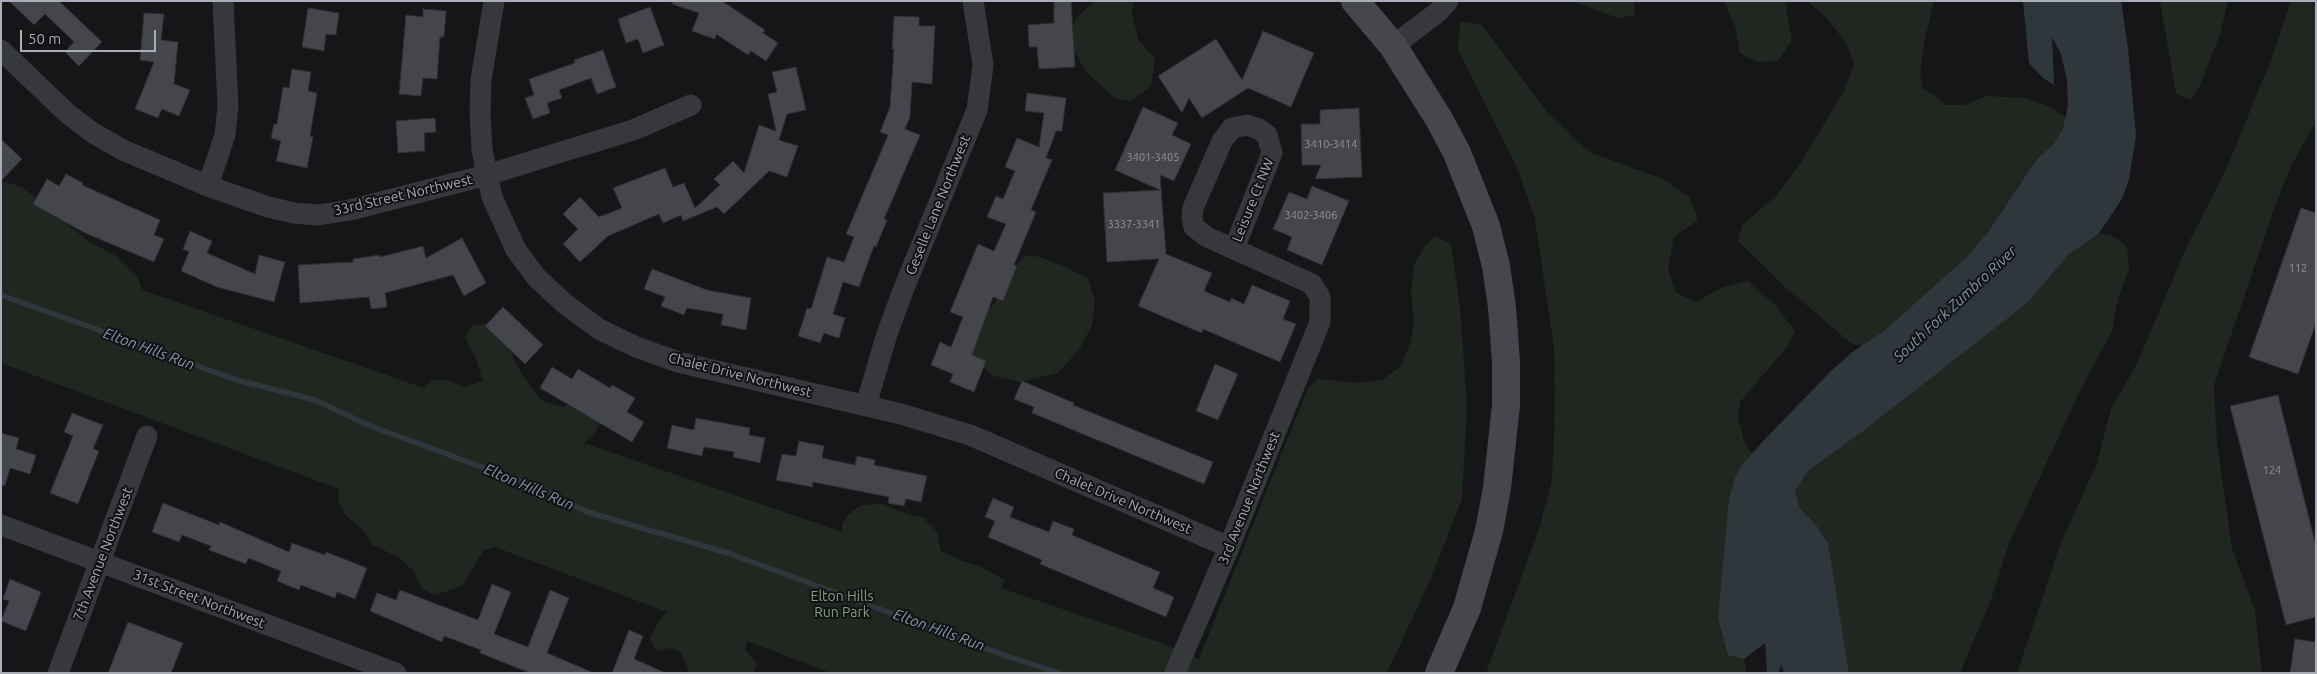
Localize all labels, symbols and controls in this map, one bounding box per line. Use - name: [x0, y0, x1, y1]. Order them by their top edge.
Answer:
- scale bar: [22, 20, 159, 52]
- text: 50 m: [28, 30, 61, 47]
- street label: Geselle Lane Northwest: [902, 133, 974, 277]
- house number: 3410-3414: [1305, 137, 1357, 151]
- house number: 3401-3405: [1127, 150, 1179, 164]
- street label: Leisure Ct NW: [1229, 156, 1277, 244]
- street label: 33rd Street Northwest: [332, 171, 474, 219]
- house number: 3402-3406: [1285, 208, 1337, 222]
- house number: 3337-3341: [1108, 217, 1160, 231]
- water label: South Fork Zumbro River: [1890, 242, 2020, 366]
- house number: 112: [2289, 261, 2307, 275]
- water label: Elton Hills Run: [101, 324, 197, 374]
- street label: Chalet Drive Northwest: [667, 349, 813, 401]
- street label: 3rd Avenue Northwest: [1215, 429, 1283, 567]
- water label: Elton Hills Run: [481, 460, 577, 514]
- house number: 124: [2263, 463, 2281, 477]
- street label: Chalet Drive Northwest: [1052, 464, 1194, 538]
- street label: 7th Avenue Northwest: [70, 485, 136, 623]
- street label: 31st Street Northwest: [131, 566, 267, 632]
- park label: Elton Hills Run Park: [811, 588, 873, 620]
- water label: Elton Hills Run: [891, 605, 987, 655]

